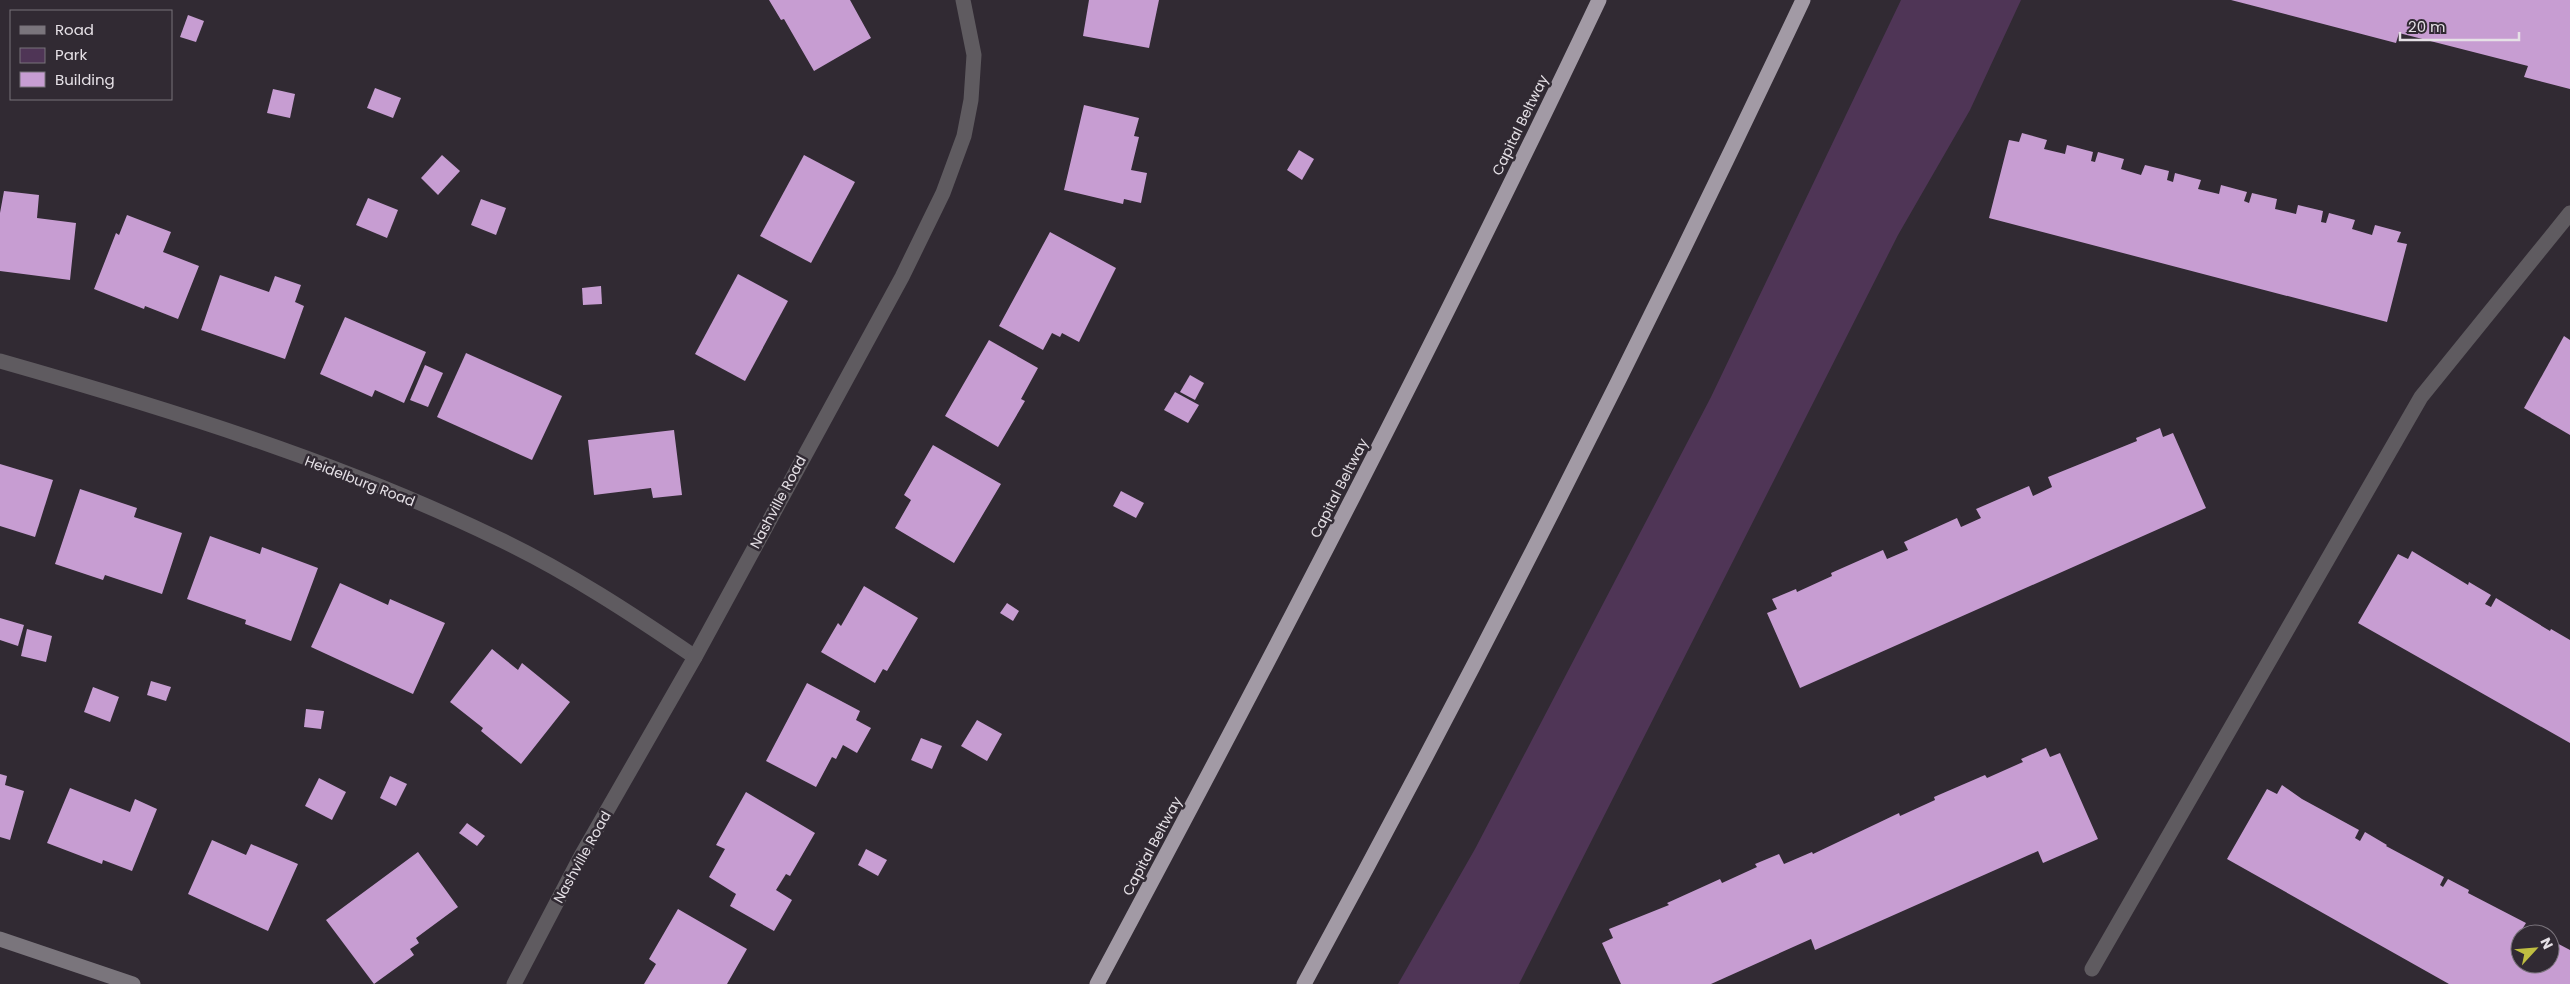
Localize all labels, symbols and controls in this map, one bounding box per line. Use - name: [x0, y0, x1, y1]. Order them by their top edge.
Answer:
- legend: [10, 10, 172, 100]
- scale bar: [2400, 10, 2519, 42]
- text: 20 m: [2408, 16, 2446, 37]
- text: Road: [55, 19, 94, 40]
- text: Park: [55, 44, 87, 65]
- text: Building: [55, 69, 115, 90]
- street label: Capital Beltway: [1487, 71, 1553, 179]
- street label: Capital Beltway: [1305, 435, 1373, 541]
- street label: Heidelburg Road: [302, 451, 418, 511]
- street label: Nashville Road: [745, 452, 811, 552]
- street label: Capital Beltway: [1117, 793, 1187, 899]
- street label: Nashville Road: [548, 807, 616, 907]
- north arrow: [2510, 924, 2560, 974]
- text: N: [2535, 934, 2558, 952]

